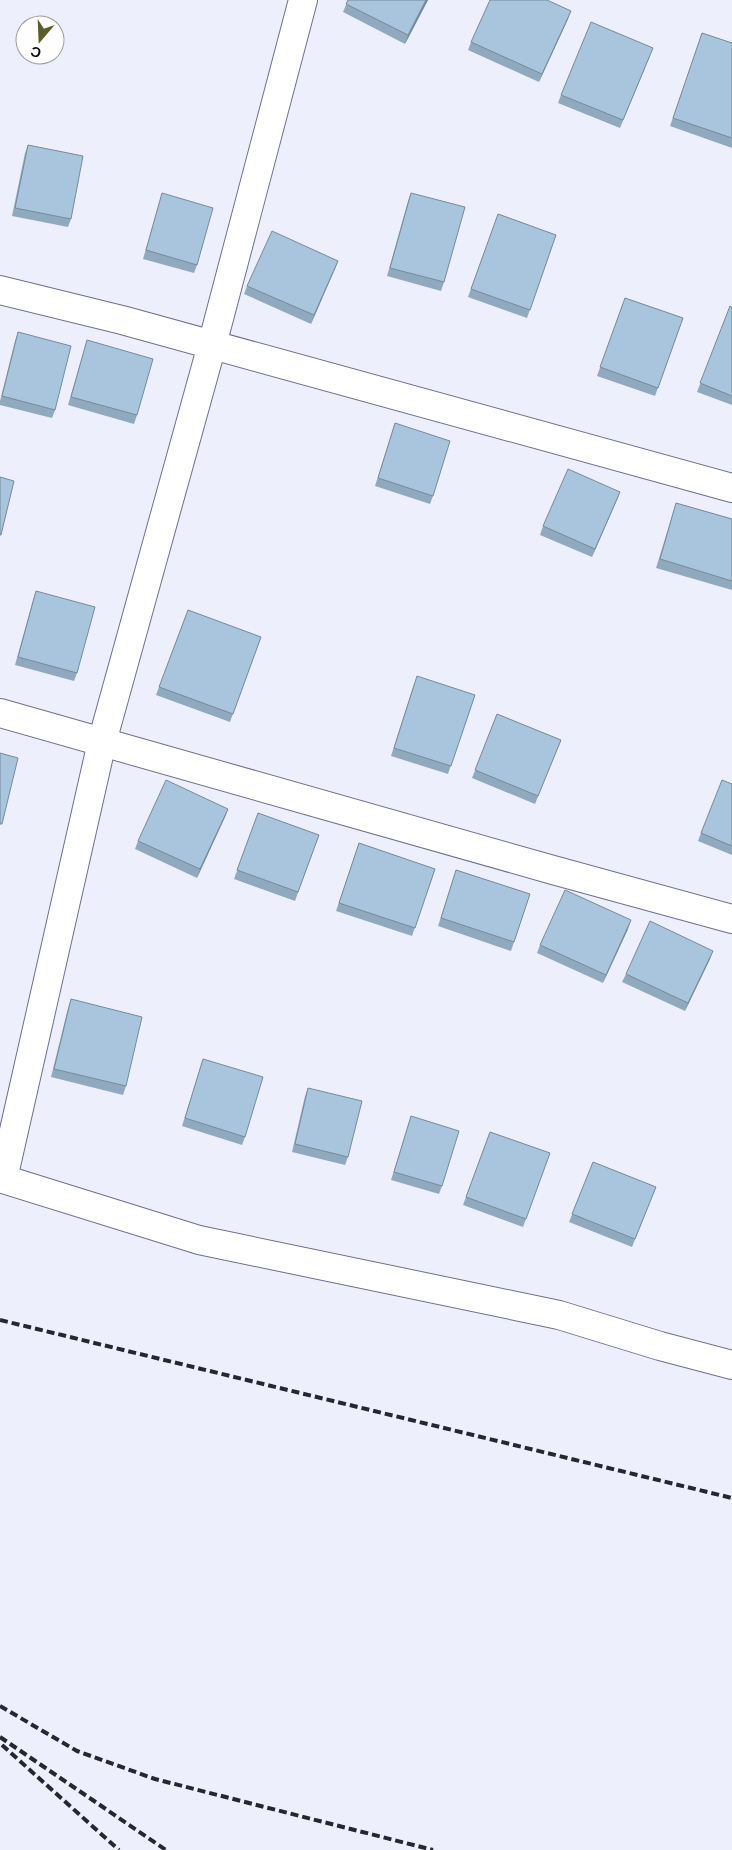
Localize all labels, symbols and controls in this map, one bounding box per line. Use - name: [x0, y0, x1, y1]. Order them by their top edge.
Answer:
- north arrow: [15, 15, 65, 65]
- text: С: [28, 43, 43, 62]

